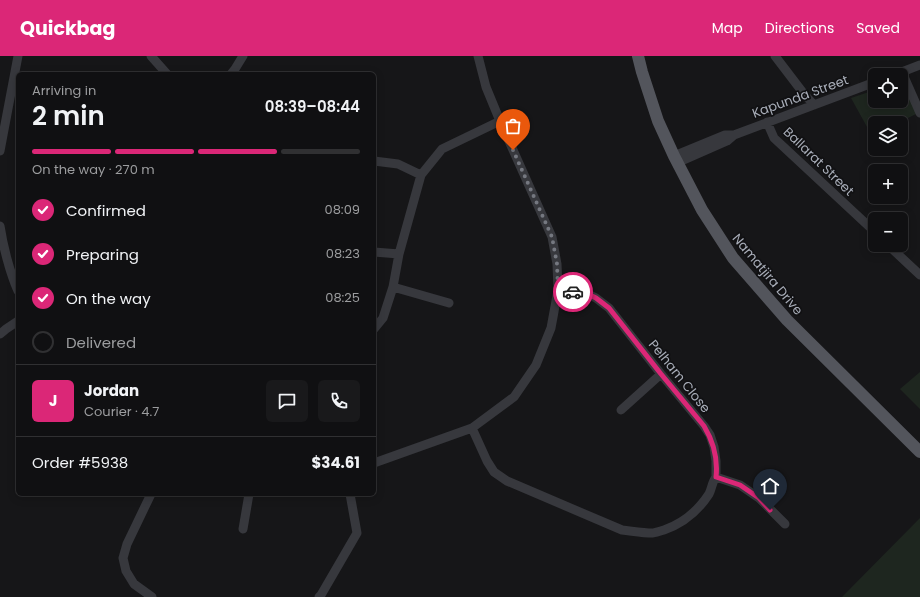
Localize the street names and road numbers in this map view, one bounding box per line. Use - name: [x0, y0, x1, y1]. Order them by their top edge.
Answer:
- street label: Kapunda Street: [749, 70, 851, 123]
- street label: Ballarat Street: [779, 123, 858, 200]
- street label: Namatjira Drive: [728, 230, 807, 319]
- street label: Pelham Close: [644, 336, 715, 417]

